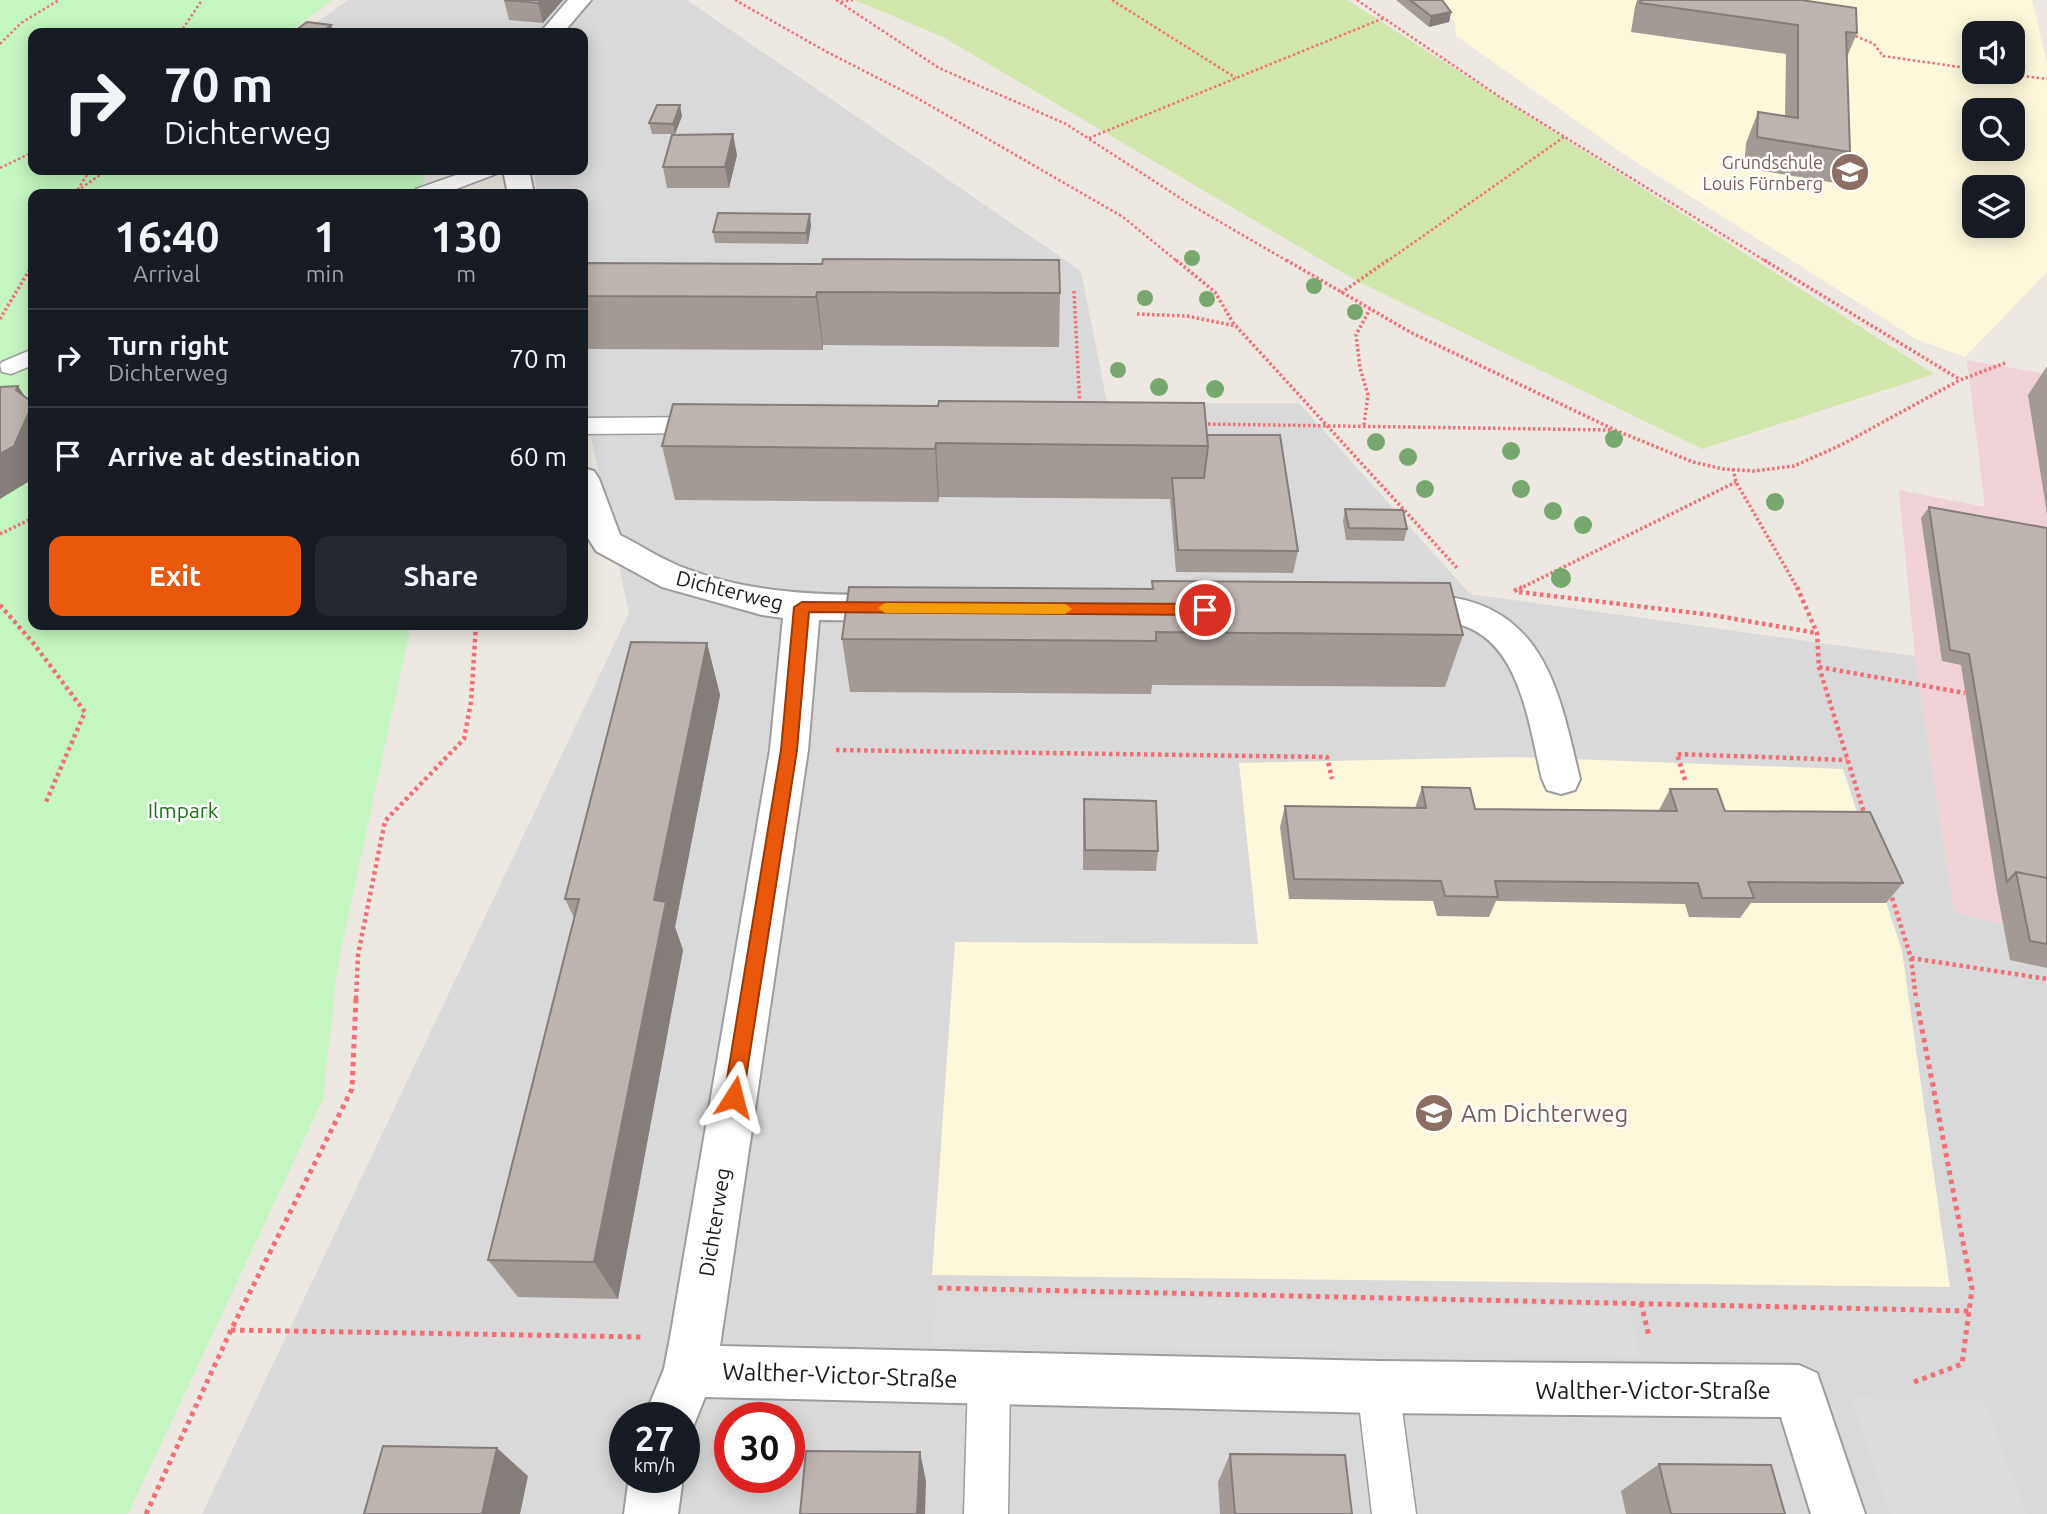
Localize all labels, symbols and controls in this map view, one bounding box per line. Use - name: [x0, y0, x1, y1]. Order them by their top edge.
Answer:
- map controls: [1962, 21, 2025, 238]
- button: sound: [1962, 21, 2025, 84]
- icon: right: [49, 56, 140, 147]
- text: 70 m: [164, 56, 273, 111]
- button: search: [1962, 98, 2025, 161]
- text: Dichterweg: [164, 114, 331, 150]
- school or university icon: Grundschule Louis Fürnberg: [1829, 151, 1871, 193]
- place label: Grundschule Louis Fürnberg: [1703, 152, 1823, 193]
- button: layers: [1962, 175, 2025, 238]
- text: 16:40: [114, 213, 219, 260]
- text: 1: [313, 213, 337, 260]
- text: 130: [431, 213, 502, 260]
- text: Arrival: [133, 261, 200, 286]
- text: min: [306, 261, 344, 286]
- text: m: [456, 261, 476, 286]
- text: Turn right: [108, 331, 229, 360]
- icon: right: [49, 339, 87, 377]
- text: 70 m: [509, 344, 567, 373]
- text: Dichterweg: [108, 360, 228, 385]
- icon: arrive: [49, 437, 87, 475]
- text: Arrive at destination: [108, 442, 361, 471]
- text: 60 m: [509, 442, 567, 471]
- button: Exit: [49, 536, 301, 616]
- button: Share: [315, 536, 567, 616]
- street label: Dichterweg: [674, 565, 786, 615]
- pin: [1175, 580, 1235, 640]
- icon: arrive: [1186, 591, 1224, 629]
- park label: Ilmpark: [148, 798, 219, 822]
- position arrow: [697, 1060, 771, 1134]
- school or university icon: Am Dichterweg: [1413, 1092, 1455, 1134]
- place label: Am Dichterweg: [1461, 1100, 1628, 1127]
- street label: Dichterweg: [694, 1166, 734, 1278]
- street label: Walther-Victor-Straße: [722, 1357, 958, 1393]
- street label: Walther-Victor-Straße: [1535, 1377, 1771, 1404]
- speed limit sign: 30: [714, 1402, 805, 1493]
- text: 27: [635, 1418, 674, 1458]
- text: km/h: [634, 1455, 675, 1475]

